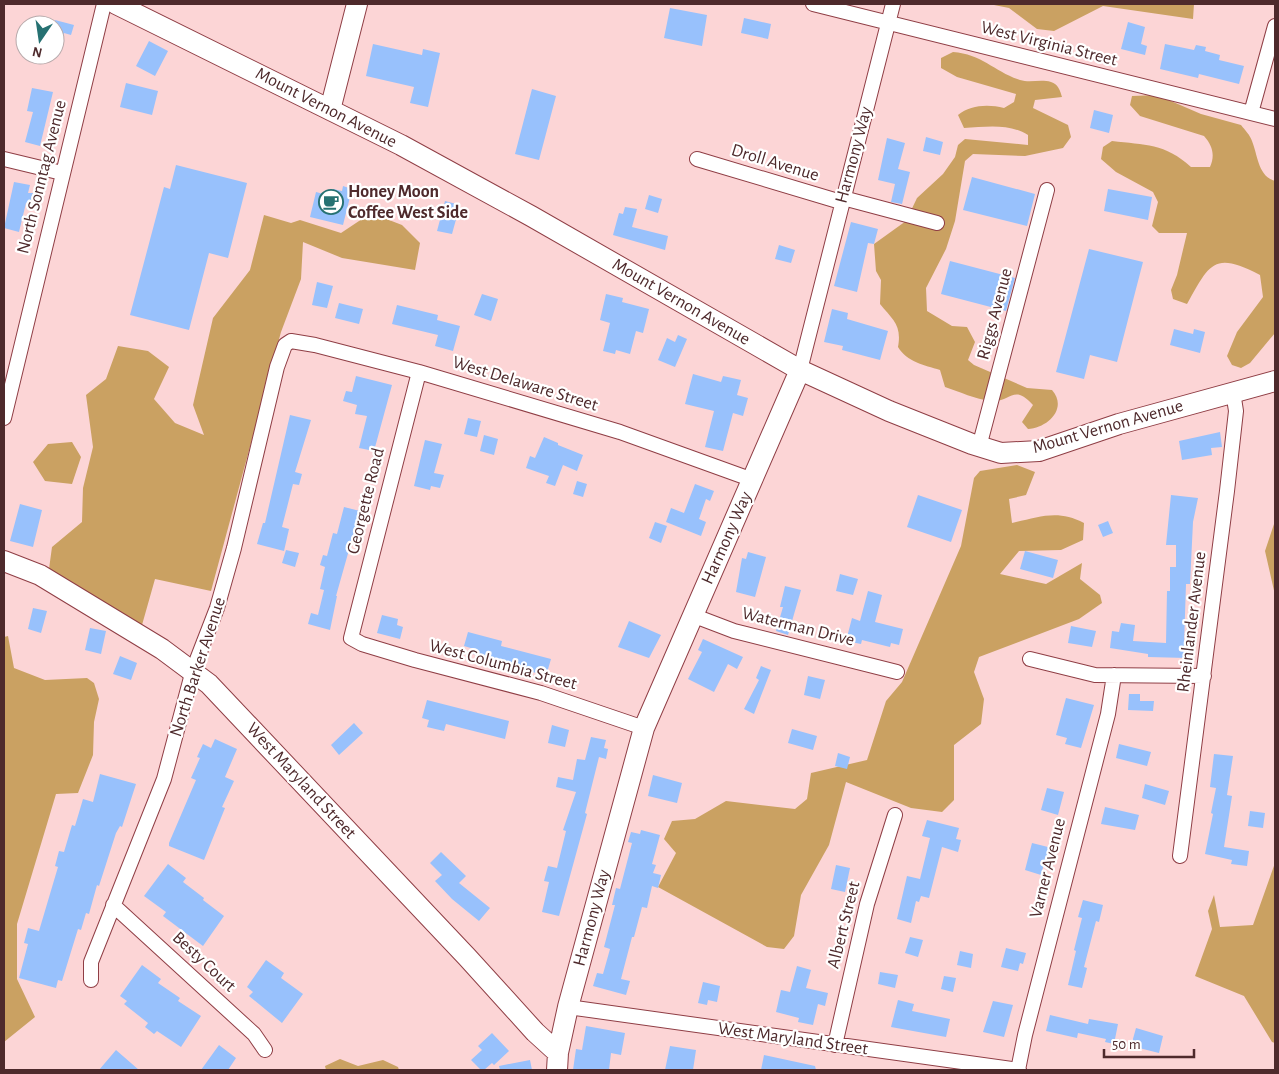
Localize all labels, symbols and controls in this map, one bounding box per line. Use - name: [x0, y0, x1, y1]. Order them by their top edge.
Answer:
- north arrow: [15, 15, 65, 65]
- street label: West Virginia Street: [979, 18, 1119, 70]
- text: N: [31, 44, 44, 60]
- street label: Mount Vernon Avenue: [252, 65, 400, 151]
- street label: North Sonntag Avenue: [14, 98, 70, 256]
- street label: Harmony Way: [832, 104, 876, 205]
- street label: Droll Avenue: [729, 141, 821, 185]
- place label: Honey Moon Coffee West Side: [348, 183, 468, 222]
- cafe icon: Honey Moon Coffee West Side: [318, 189, 344, 215]
- street label: Mount Vernon Avenue: [609, 255, 753, 349]
- street label: Riggs Avenue: [974, 266, 1016, 362]
- street label: West Delaware Street: [450, 353, 600, 415]
- street label: Mount Vernon Avenue: [1031, 397, 1185, 457]
- street label: Georgette Road: [344, 446, 388, 556]
- street label: Harmony Way: [699, 489, 756, 587]
- street label: Rheinlander Avenue: [1174, 551, 1210, 693]
- street label: North Barker Avenue: [167, 595, 229, 739]
- street label: Waterman Drive: [740, 604, 856, 650]
- street label: West Columbia Street: [427, 637, 579, 693]
- street label: West Maryland Street: [243, 720, 359, 843]
- street label: Varner Avenue: [1027, 816, 1069, 920]
- street label: Harmony Way: [570, 867, 614, 968]
- street label: Albert Street: [824, 879, 864, 971]
- street label: Besty Court: [169, 928, 239, 996]
- street label: West Maryland Street: [717, 1020, 869, 1058]
- scale bar: [1104, 1026, 1194, 1058]
- text: 50 m: [1112, 1037, 1141, 1052]

